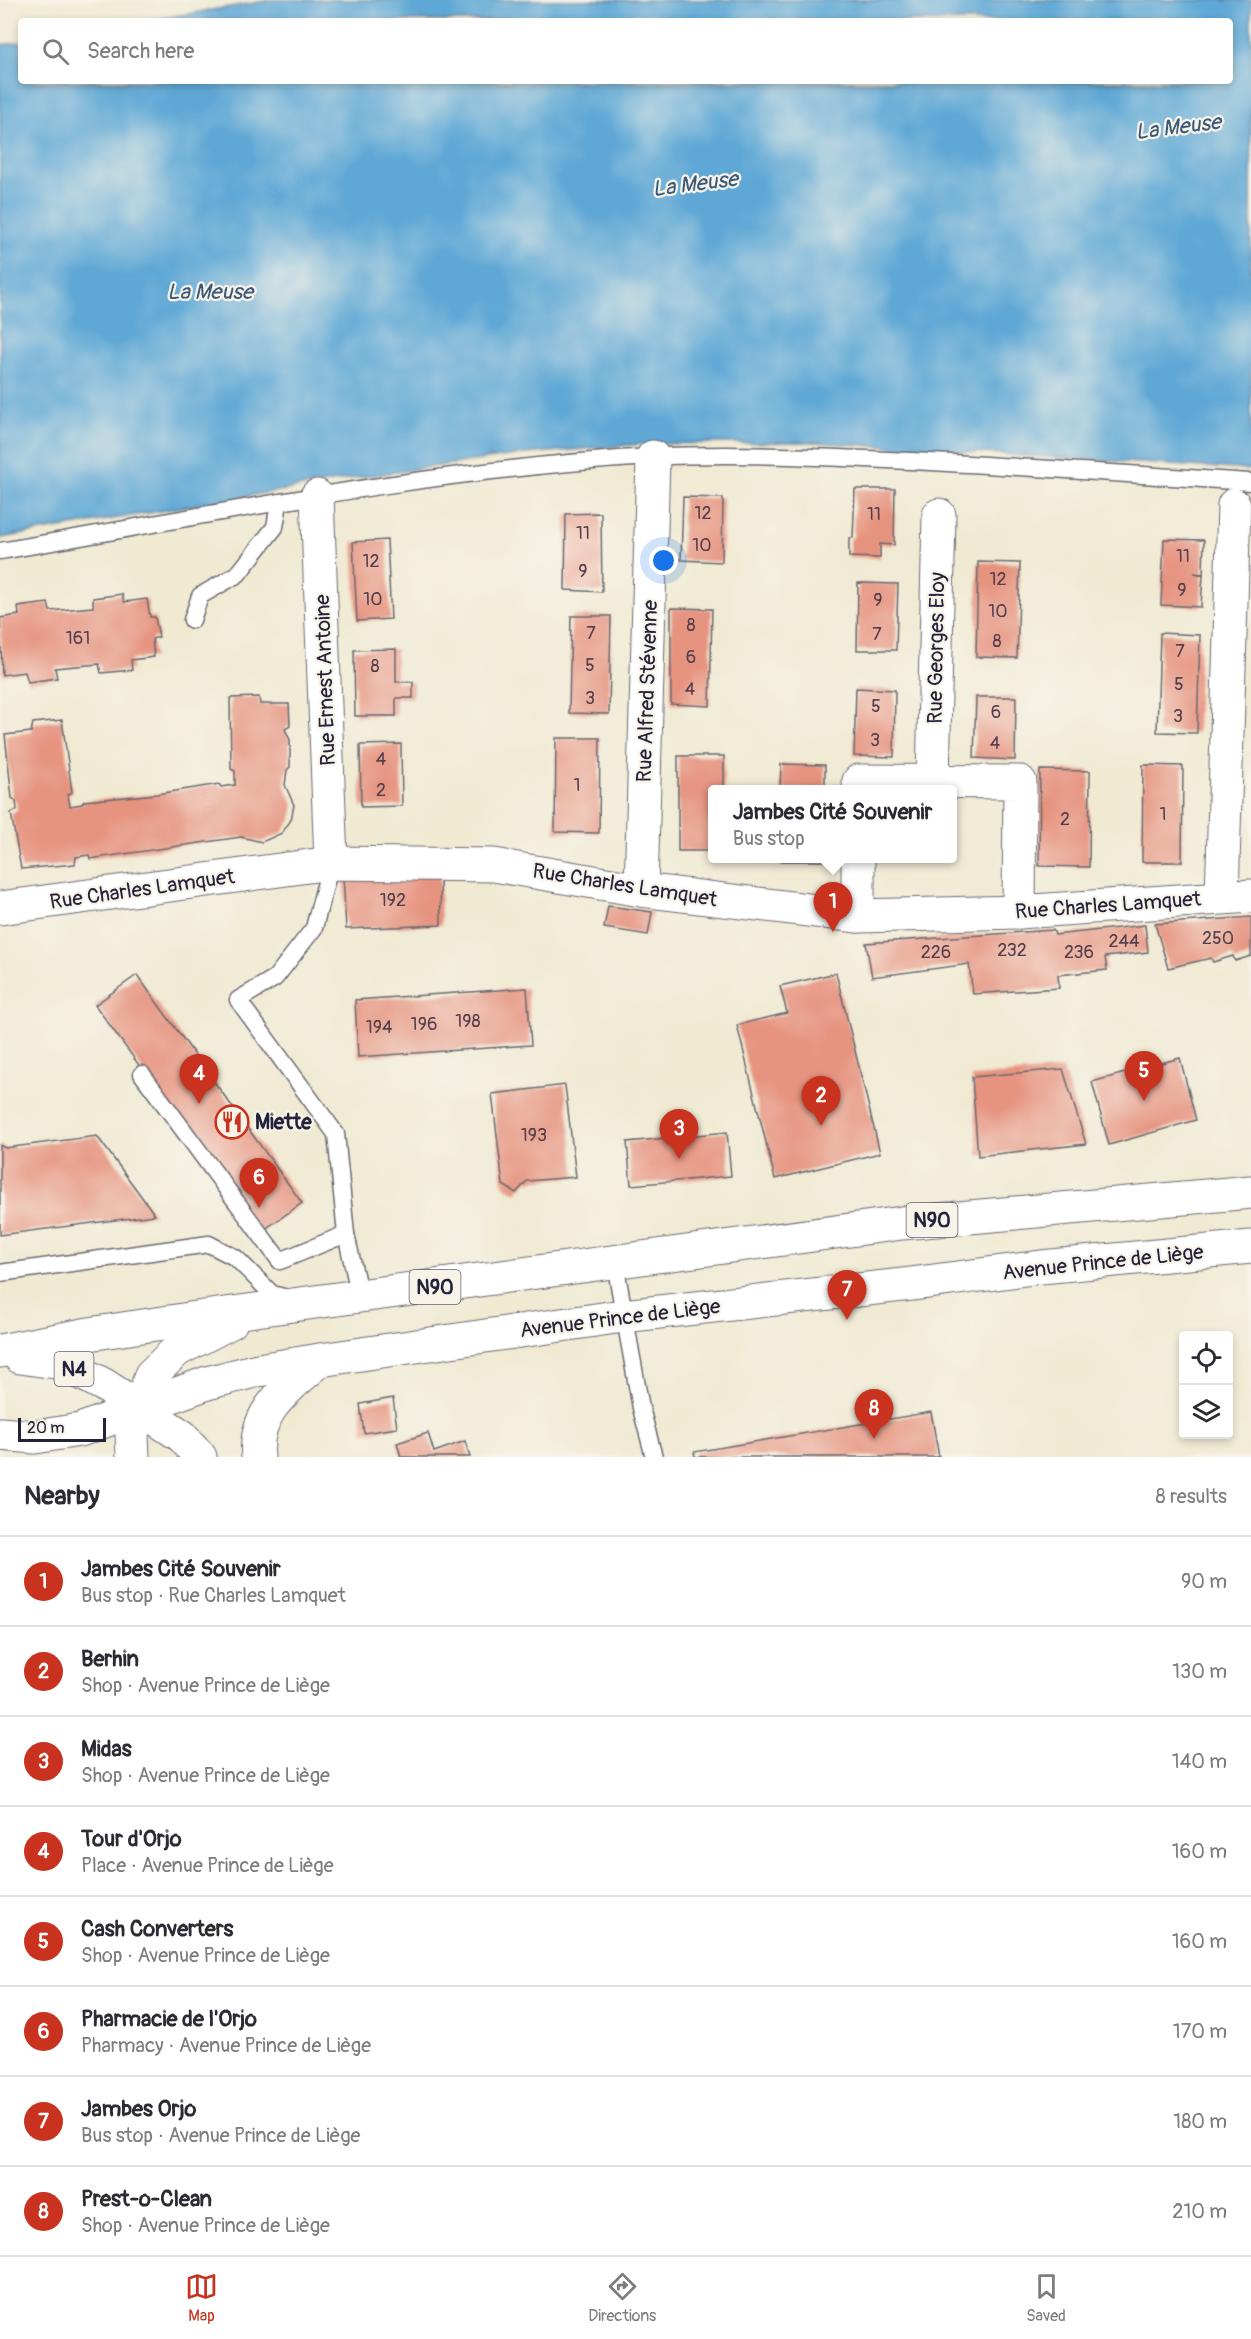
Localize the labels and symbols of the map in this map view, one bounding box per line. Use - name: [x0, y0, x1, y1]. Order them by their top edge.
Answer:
- water label: La Meuse: [1134, 108, 1225, 146]
- water label: La Meuse: [651, 165, 742, 203]
- water label: La Meuse: [167, 278, 255, 306]
- house number: 12: [694, 502, 712, 525]
- house number: 11: [867, 503, 881, 526]
- house number: 11: [576, 522, 590, 545]
- house number: 10: [692, 534, 712, 557]
- house number: 11: [1176, 545, 1190, 568]
- your location: [649, 546, 678, 575]
- house number: 12: [362, 550, 380, 573]
- house number: 9: [578, 560, 588, 583]
- house number: 12: [989, 568, 1007, 591]
- street label: Rue Georges Eloy: [922, 572, 951, 724]
- house number: 9: [1177, 579, 1187, 602]
- house number: 10: [363, 588, 383, 611]
- house number: 9: [873, 589, 883, 612]
- street label: Rue Ernest Antoine: [309, 593, 342, 766]
- street label: Rue Alfred Stévenne: [631, 599, 664, 783]
- house number: 10: [988, 600, 1008, 623]
- house number: 8: [686, 614, 696, 637]
- house number: 7: [586, 622, 596, 645]
- house number: 7: [872, 623, 882, 646]
- house number: 161: [66, 627, 90, 650]
- house number: 8: [992, 630, 1002, 653]
- house number: 7: [1175, 640, 1185, 663]
- house number: 6: [686, 646, 696, 669]
- house number: 5: [585, 654, 595, 677]
- house number: 8: [370, 655, 380, 678]
- house number: 5: [1174, 673, 1184, 696]
- house number: 4: [685, 678, 696, 701]
- house number: 3: [585, 687, 595, 710]
- house number: 5: [871, 695, 881, 718]
- house number: 6: [991, 701, 1001, 724]
- house number: 3: [1173, 705, 1183, 728]
- house number: 3: [870, 729, 880, 752]
- house number: 4: [990, 732, 1001, 755]
- house number: 4: [376, 748, 387, 771]
- house number: 1: [573, 774, 581, 797]
- house number: 2: [376, 779, 386, 802]
- house number: 1: [1159, 803, 1167, 826]
- house number: 2: [1060, 808, 1070, 831]
- street label: Rue Charles Lamquet: [531, 858, 720, 913]
- street label: Rue Charles Lamquet: [48, 863, 237, 916]
- pin: 1: [814, 882, 852, 932]
- street label: Rue Charles Lamquet: [1014, 885, 1203, 925]
- house number: 192: [380, 889, 406, 912]
- house number: 250: [1202, 927, 1234, 950]
- house number: 244: [1109, 930, 1140, 953]
- house number: 232: [997, 939, 1027, 962]
- house number: 226: [921, 941, 951, 964]
- house number: 236: [1064, 941, 1094, 964]
- house number: 198: [455, 1010, 481, 1033]
- house number: 196: [411, 1013, 437, 1036]
- house number: 194: [366, 1016, 393, 1039]
- pin: 5: [1124, 1052, 1164, 1101]
- pin: 4: [180, 1054, 218, 1104]
- pin: 2: [802, 1076, 840, 1126]
- restaurant icon: Miette: [214, 1104, 250, 1140]
- place label: Miette: [255, 1109, 312, 1136]
- pin: 3: [660, 1110, 698, 1159]
- house number: 193: [521, 1124, 547, 1147]
- pin: 6: [240, 1158, 278, 1208]
- road number: N90: [906, 1203, 958, 1237]
- street label: Avenue Prince de Liège: [1001, 1238, 1205, 1286]
- road number: N90: [410, 1270, 460, 1304]
- pin: 7: [828, 1270, 866, 1320]
- street label: Avenue Prince de Liège: [518, 1293, 723, 1344]
- road number: N4: [54, 1352, 94, 1386]
- pin: 8: [854, 1390, 894, 1439]
- scale bar: [18, 1415, 106, 1442]

